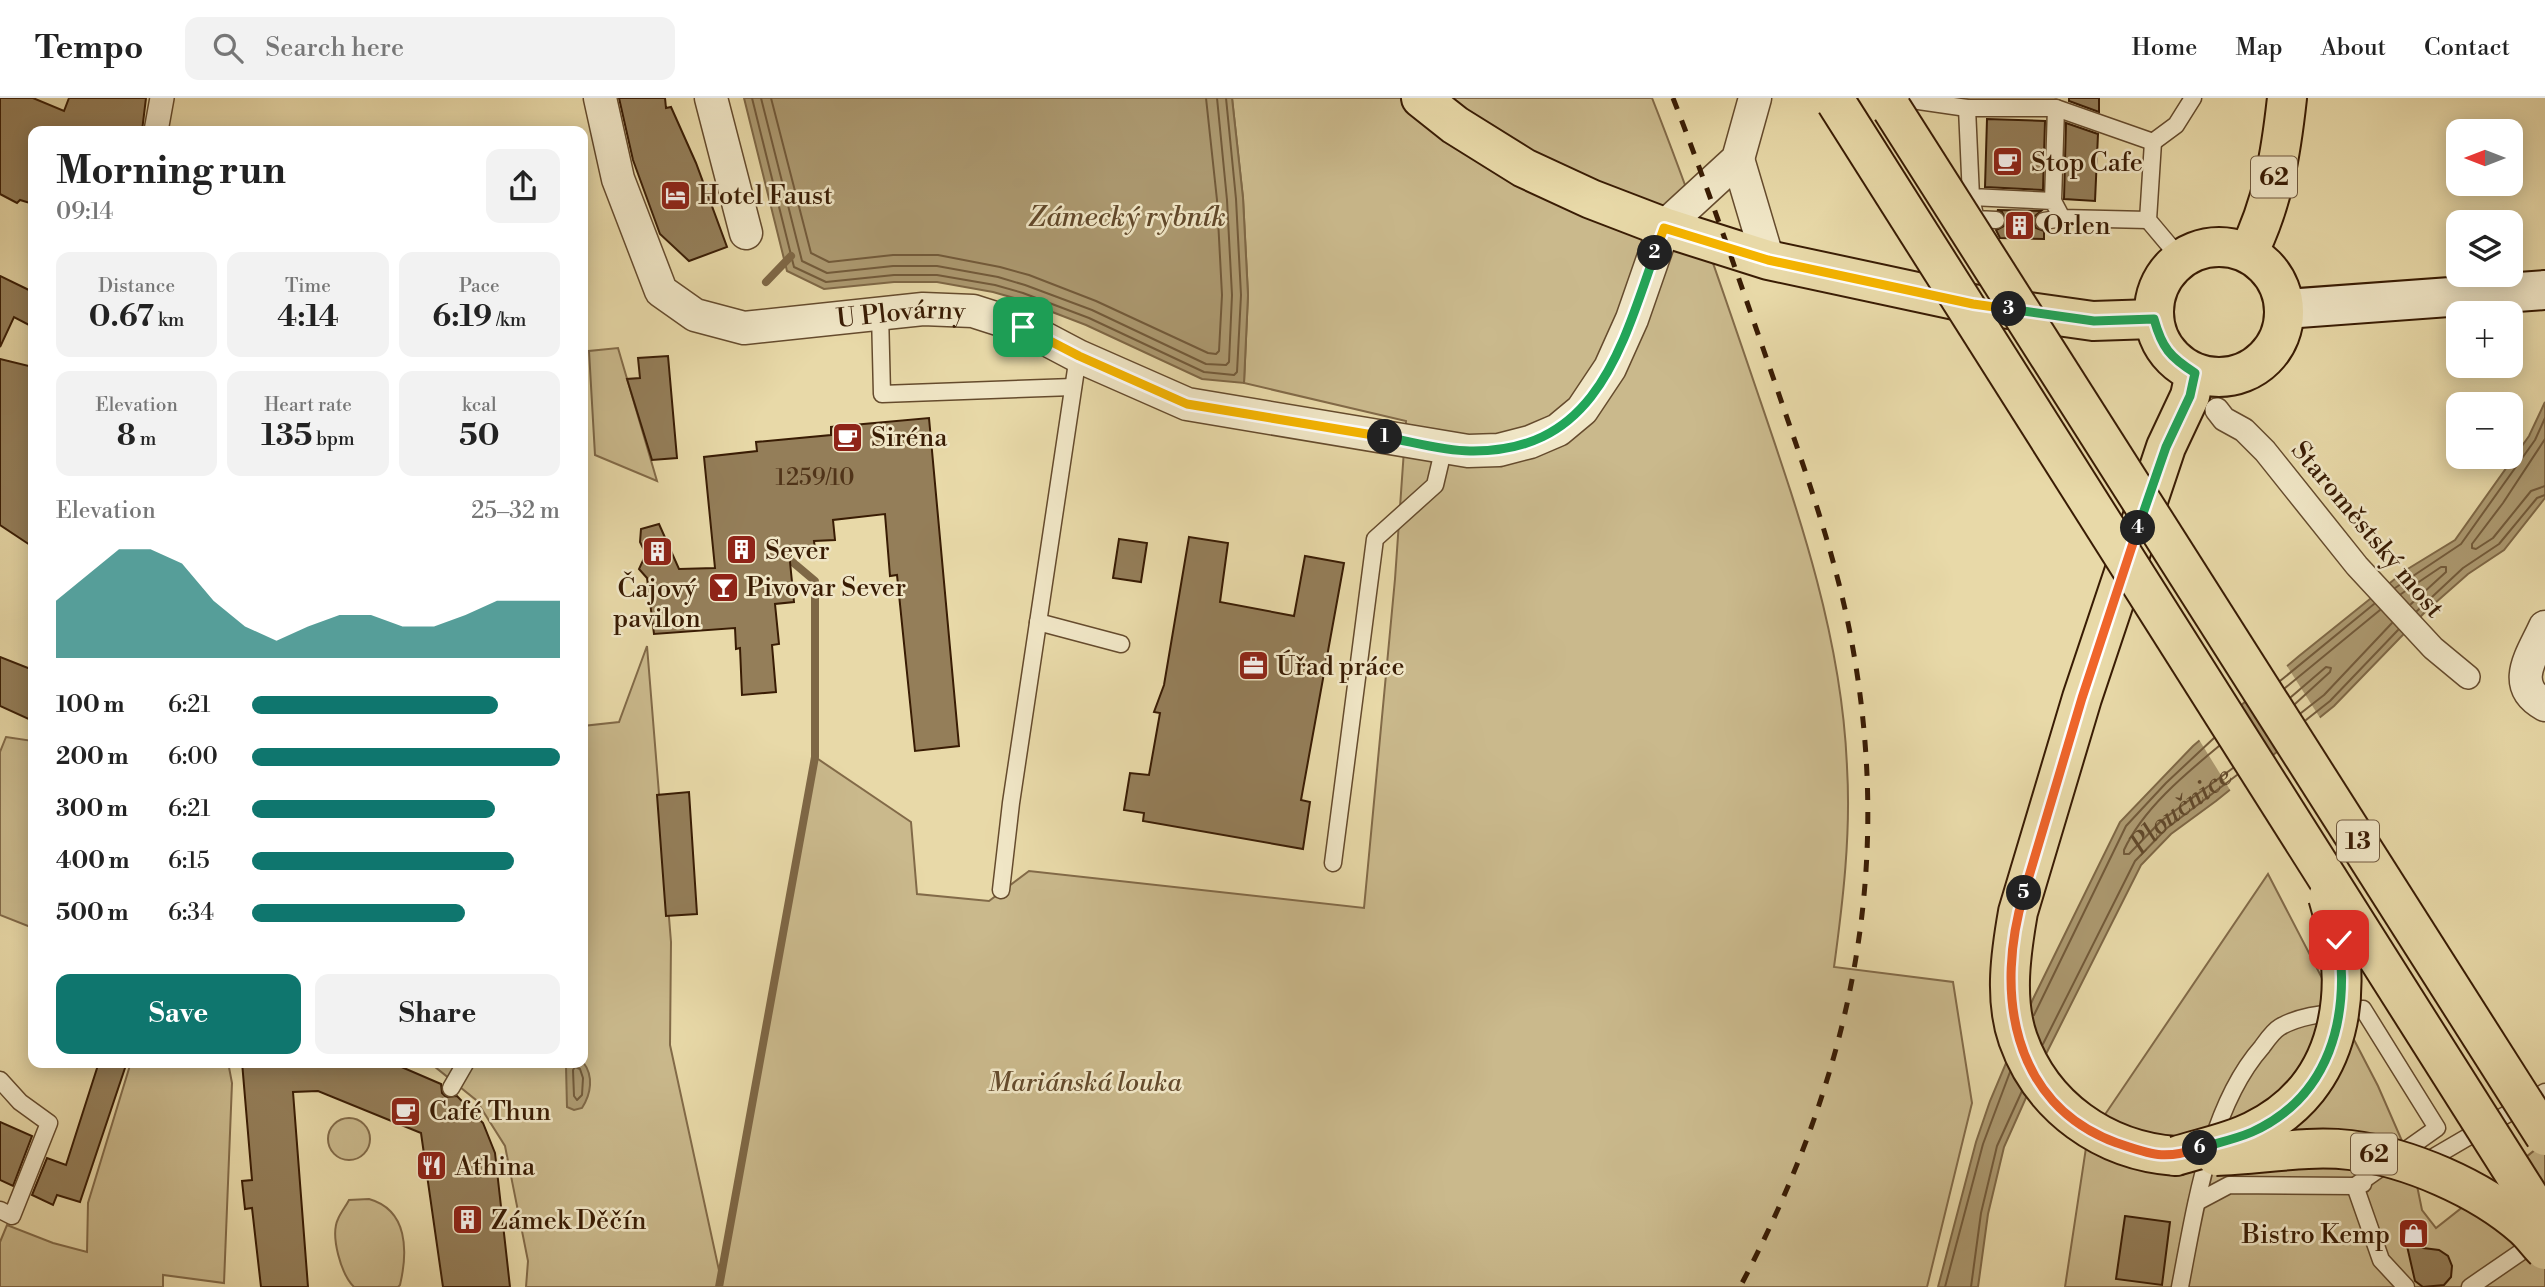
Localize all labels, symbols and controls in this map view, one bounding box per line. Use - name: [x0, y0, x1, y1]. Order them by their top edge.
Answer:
- search box: [185, 17, 675, 80]
- text: Tempo: [35, 28, 143, 69]
- icon: search: [209, 29, 247, 67]
- text: Search here: [265, 32, 404, 64]
- text: Home: [2132, 33, 2197, 63]
- text: Map: [2235, 33, 2283, 63]
- text: About: [2321, 33, 2386, 63]
- text: Contact: [2424, 33, 2510, 63]
- north arrow: [2446, 119, 2524, 196]
- map controls: [2446, 119, 2523, 469]
- cafe icon: Stop Cafe: [1991, 145, 2025, 179]
- place label: Stop Cafe: [2031, 147, 2143, 179]
- text: Morning run: [56, 148, 286, 195]
- button: share: [486, 149, 560, 223]
- road number: 62: [2251, 156, 2297, 198]
- hotel icon: Hotel Faust: [658, 178, 692, 212]
- place label: Hotel Faust: [698, 180, 833, 212]
- text: 09:14: [56, 198, 113, 226]
- water label: Zámecký rybník: [1028, 200, 1226, 235]
- building icon: Orlen: [2003, 208, 2037, 242]
- place label: Orlen: [2043, 210, 2110, 242]
- button: layers: [2446, 210, 2523, 287]
- pin: 2: [1638, 236, 1672, 270]
- text: 2: [1649, 240, 1660, 264]
- text: Distance: [98, 274, 175, 298]
- text: Time: [285, 274, 331, 298]
- text: Pace: [459, 274, 500, 298]
- pin: 3: [1992, 292, 2026, 326]
- street label: U Plovárny: [835, 294, 967, 335]
- text: 3: [2003, 296, 2014, 320]
- pin: [993, 297, 1053, 357]
- text: 0.67: [89, 298, 154, 336]
- text: 4:14: [277, 298, 339, 336]
- text: 6:19: [432, 298, 492, 336]
- button: +: [2446, 301, 2523, 378]
- text: km: [154, 308, 185, 332]
- text: /km: [492, 308, 526, 332]
- icon: arrive: [1004, 308, 1042, 346]
- button: −: [2446, 392, 2523, 469]
- text: Elevation: [96, 393, 178, 417]
- text: Heart rate: [264, 393, 352, 417]
- text: kcal: [462, 393, 497, 417]
- text: 8: [117, 417, 136, 455]
- text: 135: [261, 417, 312, 455]
- text: 50: [459, 417, 500, 455]
- cafe icon: Siréna: [831, 420, 865, 454]
- pin: 1: [1368, 420, 1402, 454]
- place label: Siréna: [871, 422, 948, 454]
- text: 1: [1380, 424, 1389, 448]
- text: m: [136, 427, 157, 451]
- text: bpm: [312, 427, 355, 451]
- street label: Staroměstský most: [2284, 435, 2450, 624]
- house number: 1259/10: [776, 464, 854, 492]
- text: Elevation: [56, 497, 156, 525]
- text: 25–32 m: [471, 497, 560, 525]
- pin: 4: [2120, 510, 2156, 546]
- text: 4: [2131, 515, 2144, 539]
- building icon: Sever: [725, 533, 759, 567]
- building icon: Čajový pavilon: [640, 535, 674, 569]
- place label: Sever: [765, 535, 830, 567]
- bar icon: Pivovar Sever: [706, 570, 740, 604]
- place label: Čajový pavilon: [613, 571, 701, 635]
- place label: Pivovar Sever: [746, 572, 906, 604]
- office icon: Úřad práce: [1236, 649, 1270, 683]
- place label: Úřad práce: [1276, 649, 1405, 683]
- text: 100 m: [56, 691, 124, 719]
- text: 6:21: [168, 691, 210, 719]
- text: 200 m: [56, 743, 128, 771]
- text: 6:00: [168, 743, 218, 771]
- water label: Ploučnice: [2122, 759, 2239, 863]
- text: 300 m: [56, 795, 128, 823]
- text: 6:21: [168, 795, 210, 823]
- road number: 13: [2337, 820, 2379, 862]
- text: 400 m: [56, 847, 129, 875]
- text: 6:15: [168, 847, 210, 875]
- pin: 5: [2007, 876, 2042, 910]
- text: 5: [2018, 880, 2029, 904]
- text: 500 m: [56, 899, 128, 927]
- text: 6:34: [168, 899, 214, 927]
- pin: [2309, 910, 2369, 970]
- icon: check: [2320, 921, 2358, 959]
- button: Save: [56, 974, 301, 1054]
- button: Share: [315, 974, 560, 1054]
- park label: Mariánská louka: [988, 1067, 1182, 1099]
- cafe icon: Café Thun: [389, 1094, 423, 1128]
- place label: Café Thun: [429, 1096, 551, 1128]
- pin: 6: [2182, 1130, 2218, 1166]
- road number: 62: [2351, 1134, 2397, 1174]
- text: 6: [2194, 1135, 2205, 1159]
- restaurant icon: Athina: [415, 1149, 449, 1183]
- place label: Athina: [454, 1151, 536, 1183]
- building icon: Zámek Děčín: [451, 1203, 485, 1237]
- place label: Zámek Děčín: [491, 1205, 646, 1237]
- shop icon: Bistro Kemp: [2396, 1217, 2430, 1251]
- place label: Bistro Kemp: [2241, 1219, 2390, 1251]

